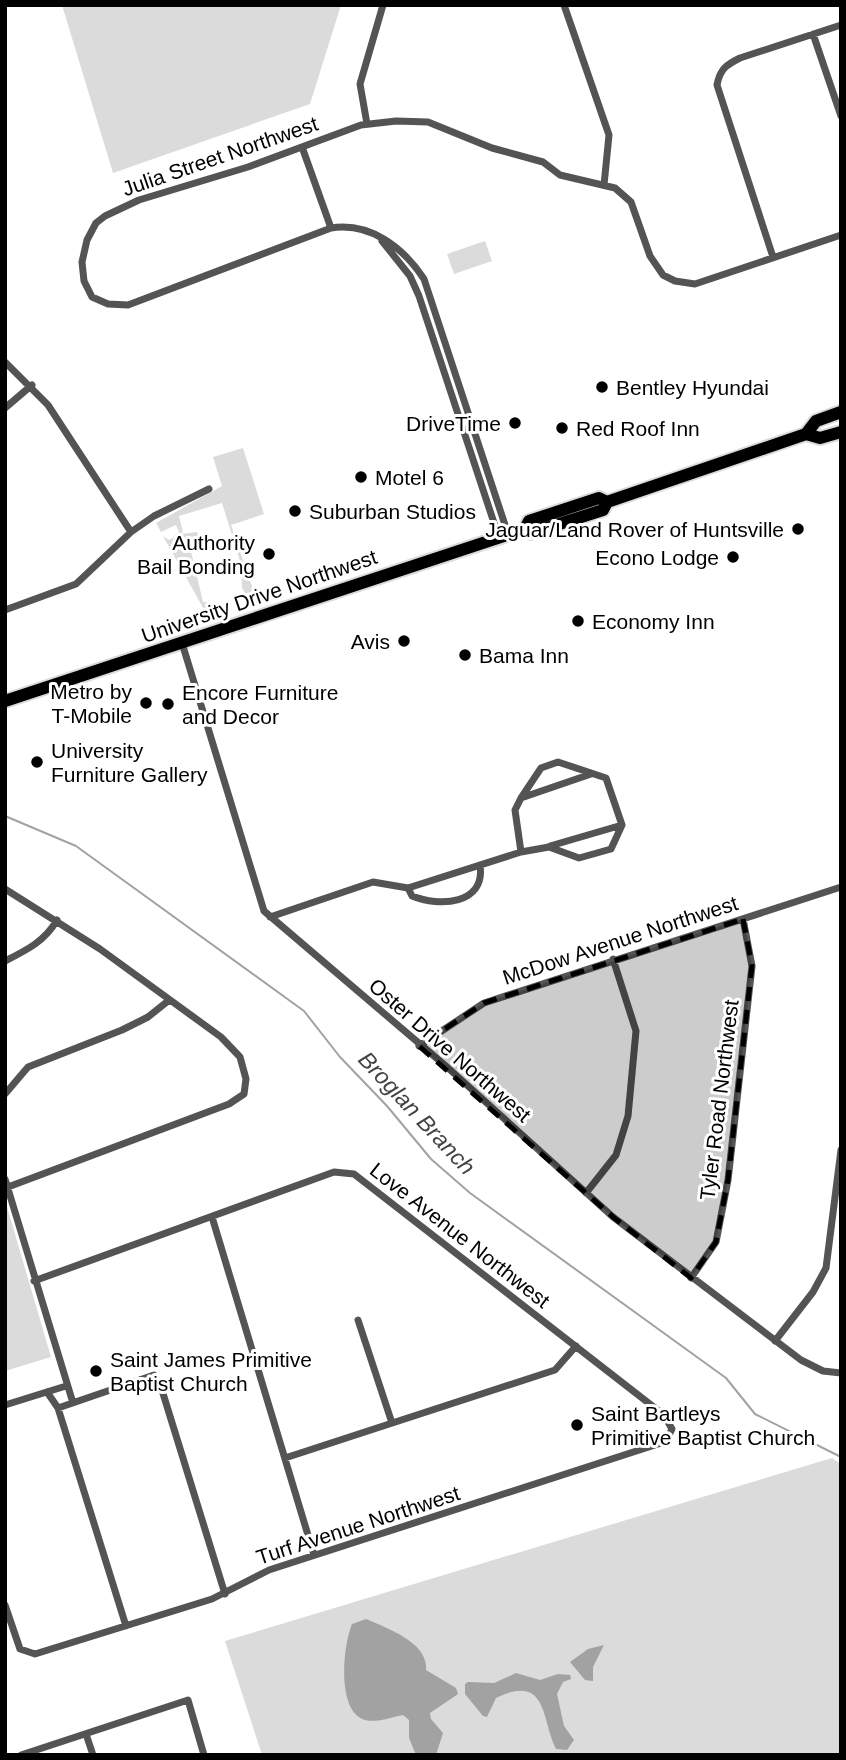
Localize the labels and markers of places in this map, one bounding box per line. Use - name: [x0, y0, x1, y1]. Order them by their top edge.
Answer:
- place label: Bentley Hyundai: [616, 376, 769, 399]
- marker: Bentley Hyundai: [594, 379, 610, 395]
- place label: DriveTime: [406, 412, 501, 435]
- marker: DriveTime: [507, 415, 523, 431]
- place label: Red Roof Inn: [576, 417, 700, 440]
- marker: Red Roof Inn: [554, 420, 570, 436]
- place label: Motel 6: [375, 466, 444, 489]
- marker: Motel 6: [353, 469, 369, 485]
- place label: Suburban Studios: [309, 500, 476, 523]
- marker: Suburban Studios: [287, 503, 303, 519]
- place label: Jaguar/Land Rover of Huntsville: [485, 518, 784, 541]
- marker: Jaguar/Land Rover of Huntsville: [790, 521, 806, 537]
- place label: Authority Bail Bonding: [137, 531, 255, 578]
- marker: Authority Bail Bonding: [261, 546, 277, 562]
- place label: Econo Lodge: [595, 546, 719, 569]
- marker: Econo Lodge: [725, 549, 741, 565]
- place label: Economy Inn: [592, 610, 715, 633]
- marker: Economy Inn: [570, 613, 586, 629]
- place label: Avis: [351, 630, 390, 653]
- marker: Avis: [396, 633, 412, 649]
- place label: Bama Inn: [479, 644, 569, 667]
- marker: Bama Inn: [457, 647, 473, 663]
- place label: Metro by T-Mobile: [50, 680, 132, 727]
- place label: Encore Furniture and Decor: [182, 681, 338, 728]
- marker: Metro by T-Mobile: [138, 695, 154, 711]
- marker: Encore Furniture and Decor: [160, 696, 176, 712]
- place label: University Furniture Gallery: [51, 739, 208, 786]
- marker: University Furniture Gallery: [29, 754, 45, 770]
- place label: Saint James Primitive Baptist Church: [110, 1348, 312, 1395]
- marker: Saint James Primitive Baptist Church: [88, 1363, 104, 1379]
- place label: Saint Bartleys Primitive Baptist Church: [591, 1402, 815, 1449]
- marker: Saint Bartleys Primitive Baptist Church: [569, 1417, 585, 1433]

